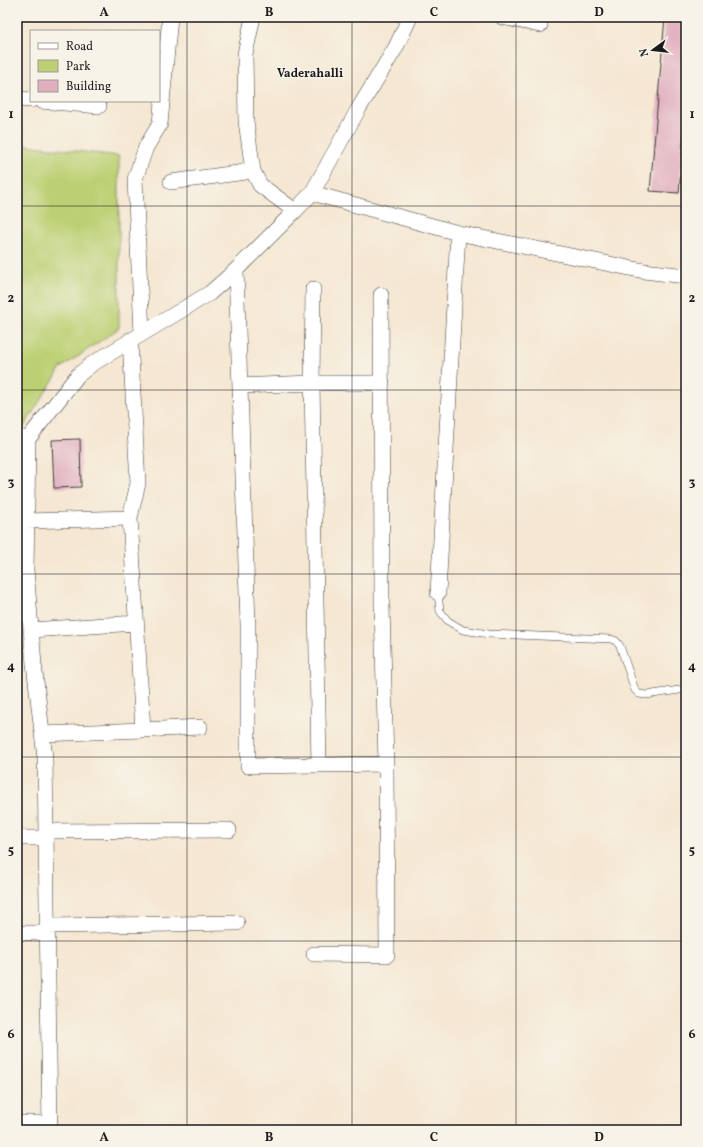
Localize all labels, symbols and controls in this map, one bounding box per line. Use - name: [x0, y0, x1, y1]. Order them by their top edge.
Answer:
- text: A: [99, 4, 109, 22]
- text: B: [265, 4, 274, 22]
- text: C: [430, 4, 438, 22]
- text: D: [594, 4, 604, 22]
- legend: [30, 30, 160, 102]
- north arrow: [633, 30, 673, 70]
- text: Road: [66, 39, 93, 55]
- text: N: [637, 46, 653, 58]
- text: Park: [66, 59, 91, 75]
- district label: Vaderahalli: [277, 66, 343, 82]
- text: Building: [66, 79, 111, 95]
- text: 1: [8, 106, 14, 124]
- text: 1: [689, 106, 695, 124]
- text: 2: [8, 290, 15, 308]
- text: 2: [689, 290, 696, 308]
- text: 3: [8, 474, 15, 492]
- text: 3: [689, 474, 696, 492]
- text: 4: [7, 658, 15, 676]
- text: 4: [688, 658, 696, 676]
- text: 5: [8, 842, 14, 860]
- text: 5: [689, 842, 695, 860]
- text: 6: [7, 1026, 15, 1044]
- text: 6: [688, 1026, 696, 1044]
- text: A: [99, 1129, 109, 1147]
- text: B: [265, 1129, 274, 1147]
- text: C: [430, 1129, 438, 1147]
- text: D: [594, 1129, 604, 1147]

